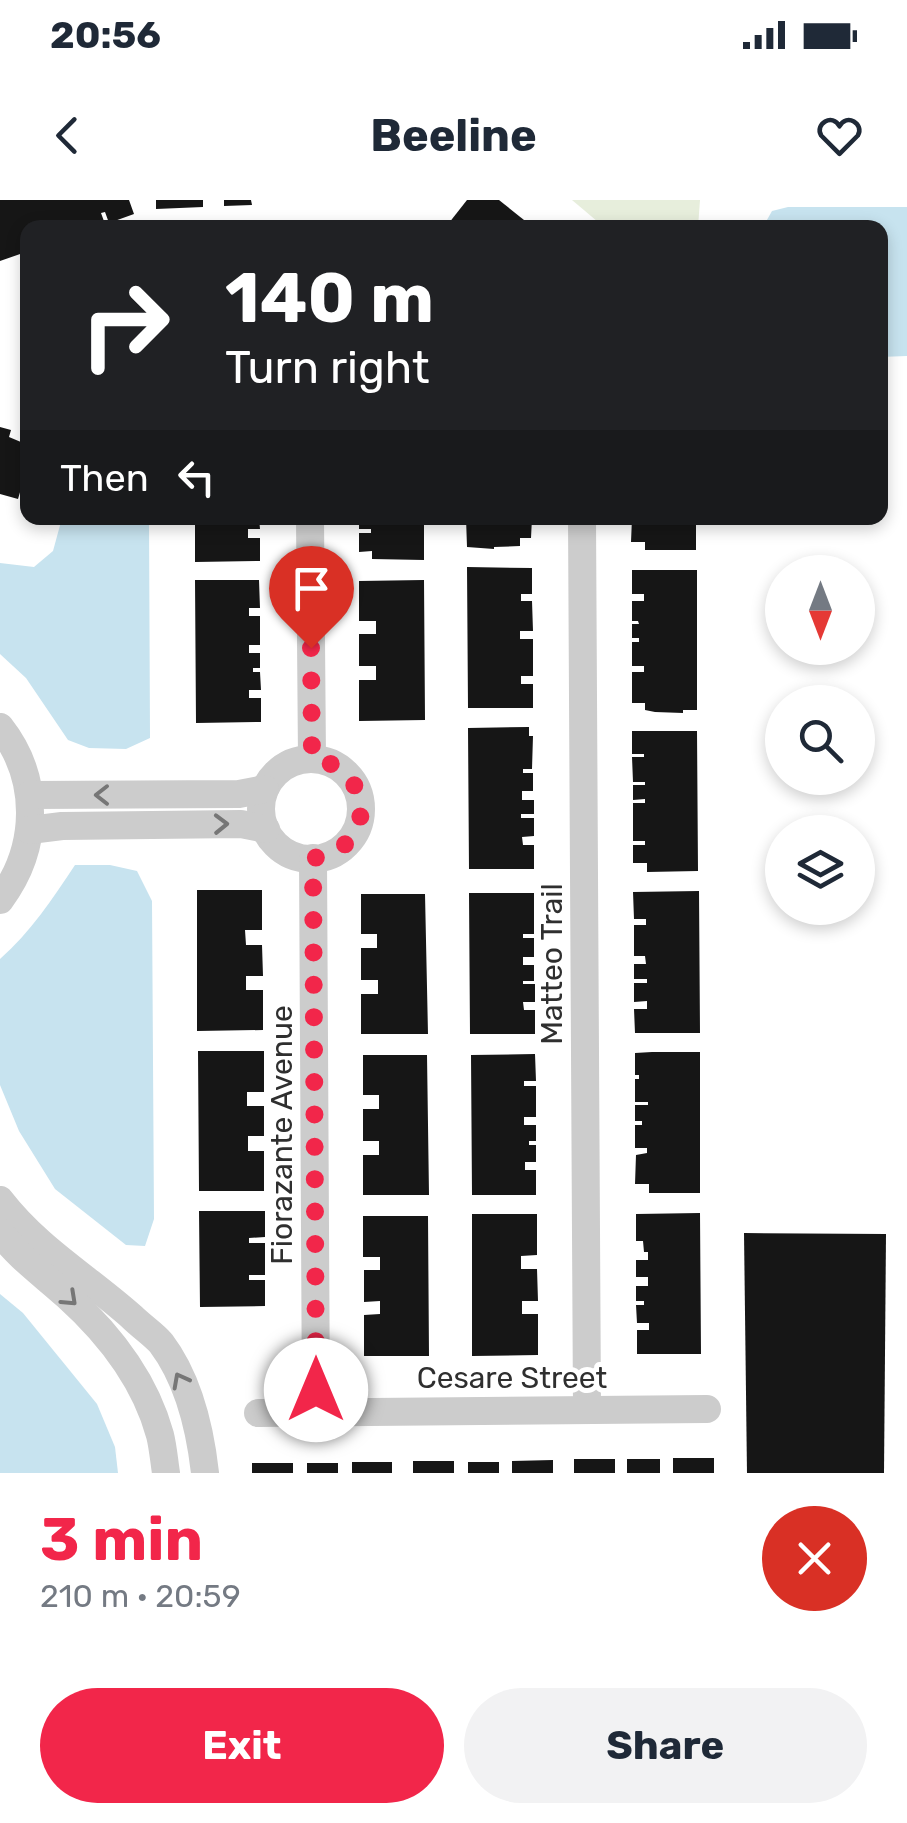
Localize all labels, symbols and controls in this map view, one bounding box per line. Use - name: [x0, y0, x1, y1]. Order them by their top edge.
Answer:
- text: 20:56: [50, 12, 161, 58]
- icon: back: [40, 108, 95, 163]
- icon: heart: [812, 108, 867, 163]
- text: Beeline: [370, 109, 537, 162]
- text: 140 m: [225, 257, 434, 340]
- icon: right: [60, 260, 190, 390]
- text: Turn right: [225, 341, 429, 394]
- icon: left: [169, 450, 224, 505]
- text: Then: [60, 455, 149, 501]
- pin: [269, 546, 354, 649]
- north arrow: [765, 555, 875, 665]
- map controls: [765, 555, 875, 925]
- icon: arrive: [284, 561, 339, 616]
- button: search: [765, 685, 875, 795]
- one-way arrow: [94, 784, 110, 806]
- one-way arrow: [213, 814, 229, 835]
- button: layers: [765, 815, 875, 925]
- street label: Matteo Trail: [534, 883, 570, 1045]
- street label: Fiorazante Avenue: [264, 1005, 300, 1265]
- one-way arrow: [58, 1287, 76, 1305]
- position arrow: [264, 1338, 368, 1442]
- street label: Cesare Street: [417, 1360, 608, 1396]
- one-way arrow: [173, 1372, 193, 1390]
- text: 3 min: [40, 1504, 203, 1575]
- button: close: [762, 1506, 867, 1611]
- text: 210 m · 20:59: [40, 1577, 241, 1615]
- button: Exit: [40, 1688, 444, 1803]
- button: Share: [464, 1688, 867, 1803]

